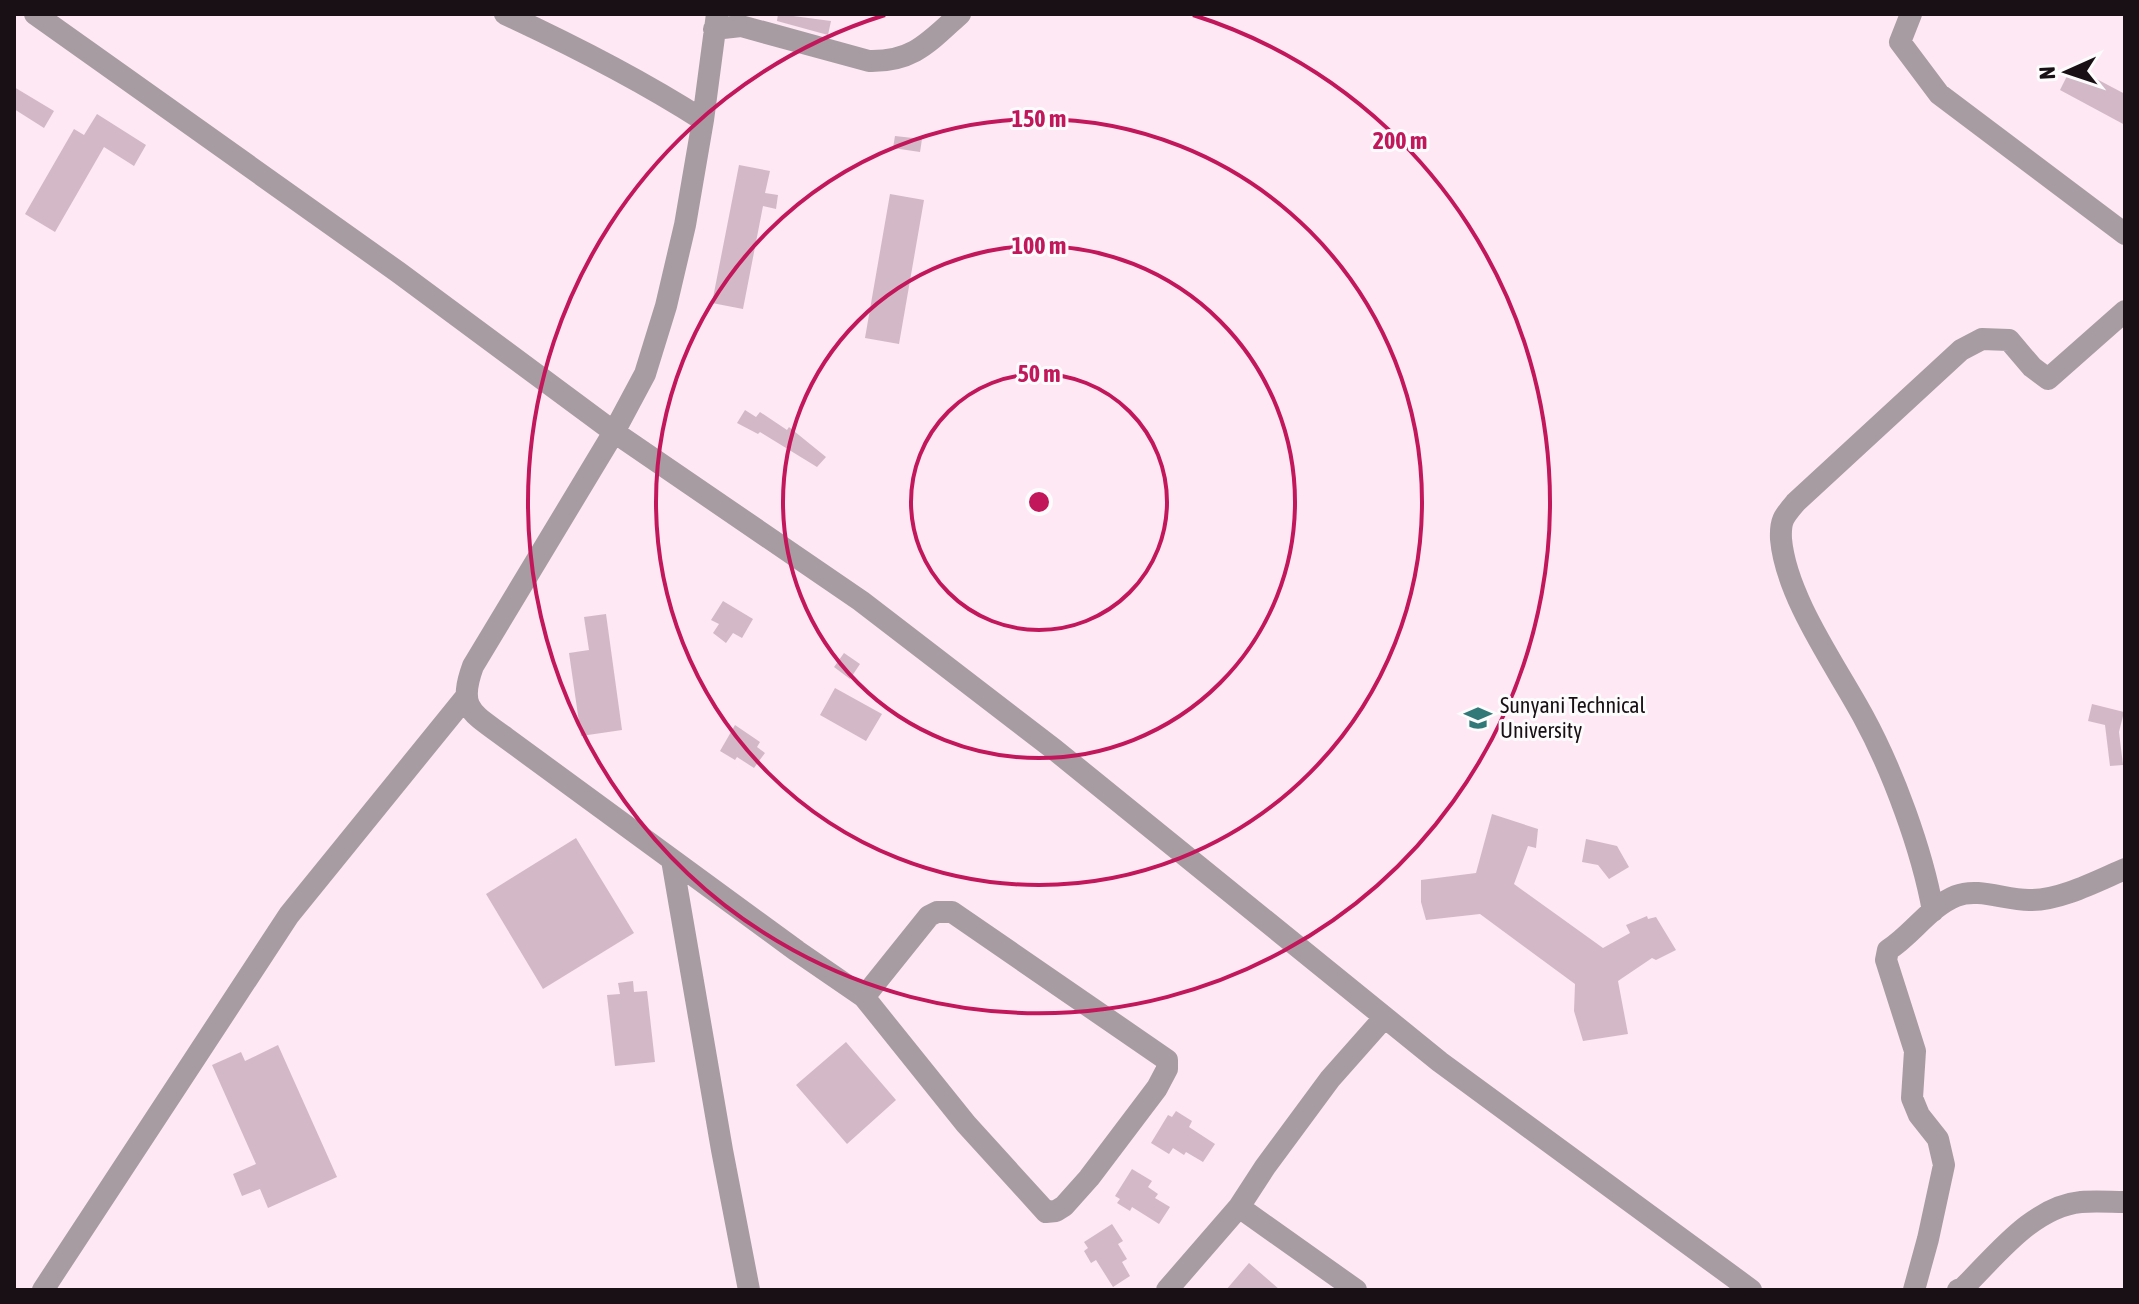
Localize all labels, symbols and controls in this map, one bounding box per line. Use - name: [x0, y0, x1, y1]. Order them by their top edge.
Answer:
- north arrow: [2027, 32, 2107, 112]
- text: N: [2034, 66, 2060, 80]
- text: 150 m: [1012, 105, 1066, 132]
- text: 200 m: [1373, 127, 1427, 154]
- text: 100 m: [1012, 232, 1066, 259]
- text: 50 m: [1017, 360, 1061, 387]
- centre of rings: [1025, 488, 1053, 516]
- place label: Sunyani Technical University: [1500, 692, 1645, 743]
- school or university icon: Sunyani Technical University: [1463, 703, 1493, 733]

